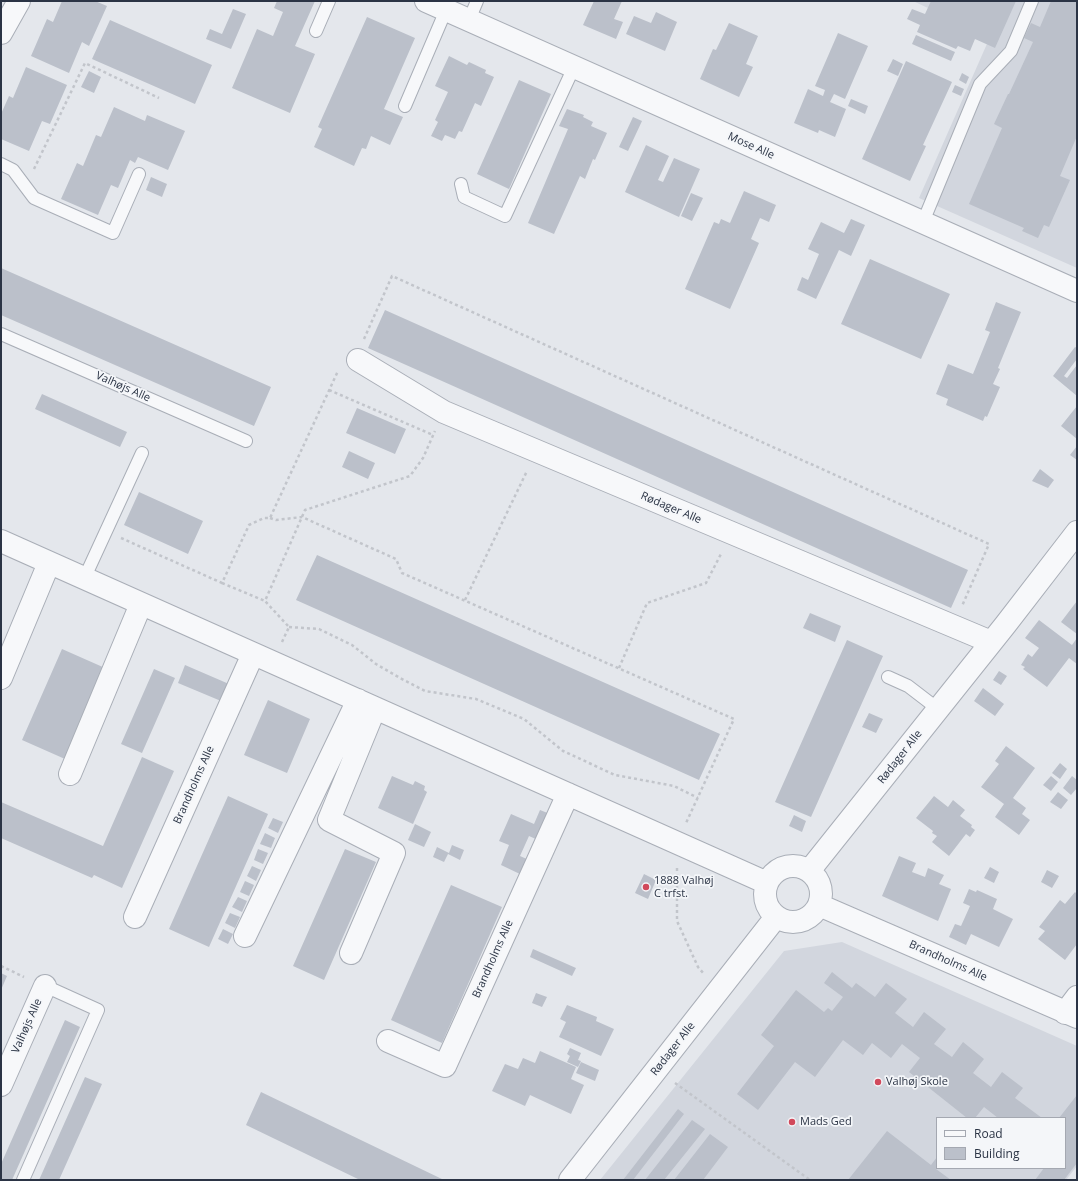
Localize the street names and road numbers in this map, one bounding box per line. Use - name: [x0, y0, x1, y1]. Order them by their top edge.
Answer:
- street label: Mose Alle: [726, 130, 776, 162]
- street label: Valhøjs Alle: [94, 369, 152, 405]
- street label: Rødager Alle: [639, 489, 703, 527]
- street label: Rødager Alle: [875, 728, 925, 786]
- street label: Brandholms Alle: [171, 744, 217, 826]
- street label: Brandholms Alle: [470, 918, 516, 1000]
- street label: Brandholms Alle: [907, 938, 989, 984]
- street label: Valhøjs Alle: [9, 997, 45, 1055]
- street label: Rødager Alle: [648, 1020, 698, 1078]

